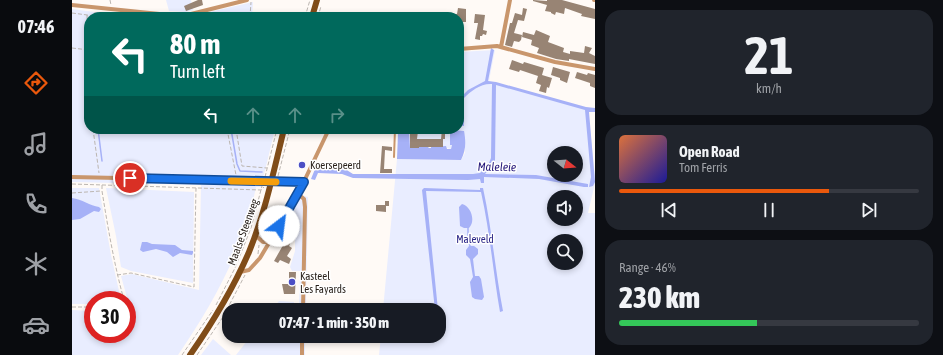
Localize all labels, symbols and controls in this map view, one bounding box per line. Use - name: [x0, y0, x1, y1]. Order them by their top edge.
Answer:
- text: 07:46: [17, 16, 55, 37]
- text: 21: [745, 25, 793, 85]
- icon: left: [104, 28, 156, 80]
- text: 80 m: [170, 28, 220, 60]
- text: Turn left: [170, 61, 225, 82]
- icon: directions: [22, 69, 50, 97]
- text: km/h: [756, 81, 782, 96]
- icon: left: [200, 104, 222, 126]
- icon: ahead: [242, 104, 264, 126]
- icon: ahead: [284, 104, 306, 126]
- icon: right: [326, 104, 348, 126]
- icon: music: [22, 130, 50, 158]
- text: Open Road: [679, 143, 740, 160]
- north arrow: [547, 146, 583, 182]
- map controls: [547, 146, 583, 270]
- place label: Koersepeerd: [310, 159, 361, 171]
- marker: Koersepeerd: [297, 160, 307, 170]
- water label: Maleleie: [478, 160, 517, 174]
- text: Tom Ferris: [679, 160, 727, 175]
- pin: [113, 161, 147, 195]
- icon: arrive: [119, 167, 141, 189]
- icon: phone: [22, 190, 50, 218]
- button: sound: [547, 190, 583, 226]
- street label: Maalse Steenweg: [225, 197, 261, 267]
- icon: previous: [658, 199, 680, 221]
- icon: pause: [758, 199, 780, 221]
- icon: next: [858, 199, 880, 221]
- position arrow: [258, 205, 300, 247]
- park label: Maleveld: [456, 233, 494, 245]
- button: search: [547, 234, 583, 270]
- icon: climate: [22, 250, 50, 278]
- text: Range · 46%: [619, 260, 676, 275]
- place label: Kasteel Les Fayards: [300, 270, 346, 295]
- marker: Kasteel Les Fayards: [287, 277, 297, 287]
- text: 230 km: [619, 280, 700, 314]
- speed limit sign: 30: [84, 291, 136, 343]
- icon: car: [22, 311, 50, 339]
- text: 07:47 · 1 min · 350 m: [279, 314, 389, 331]

